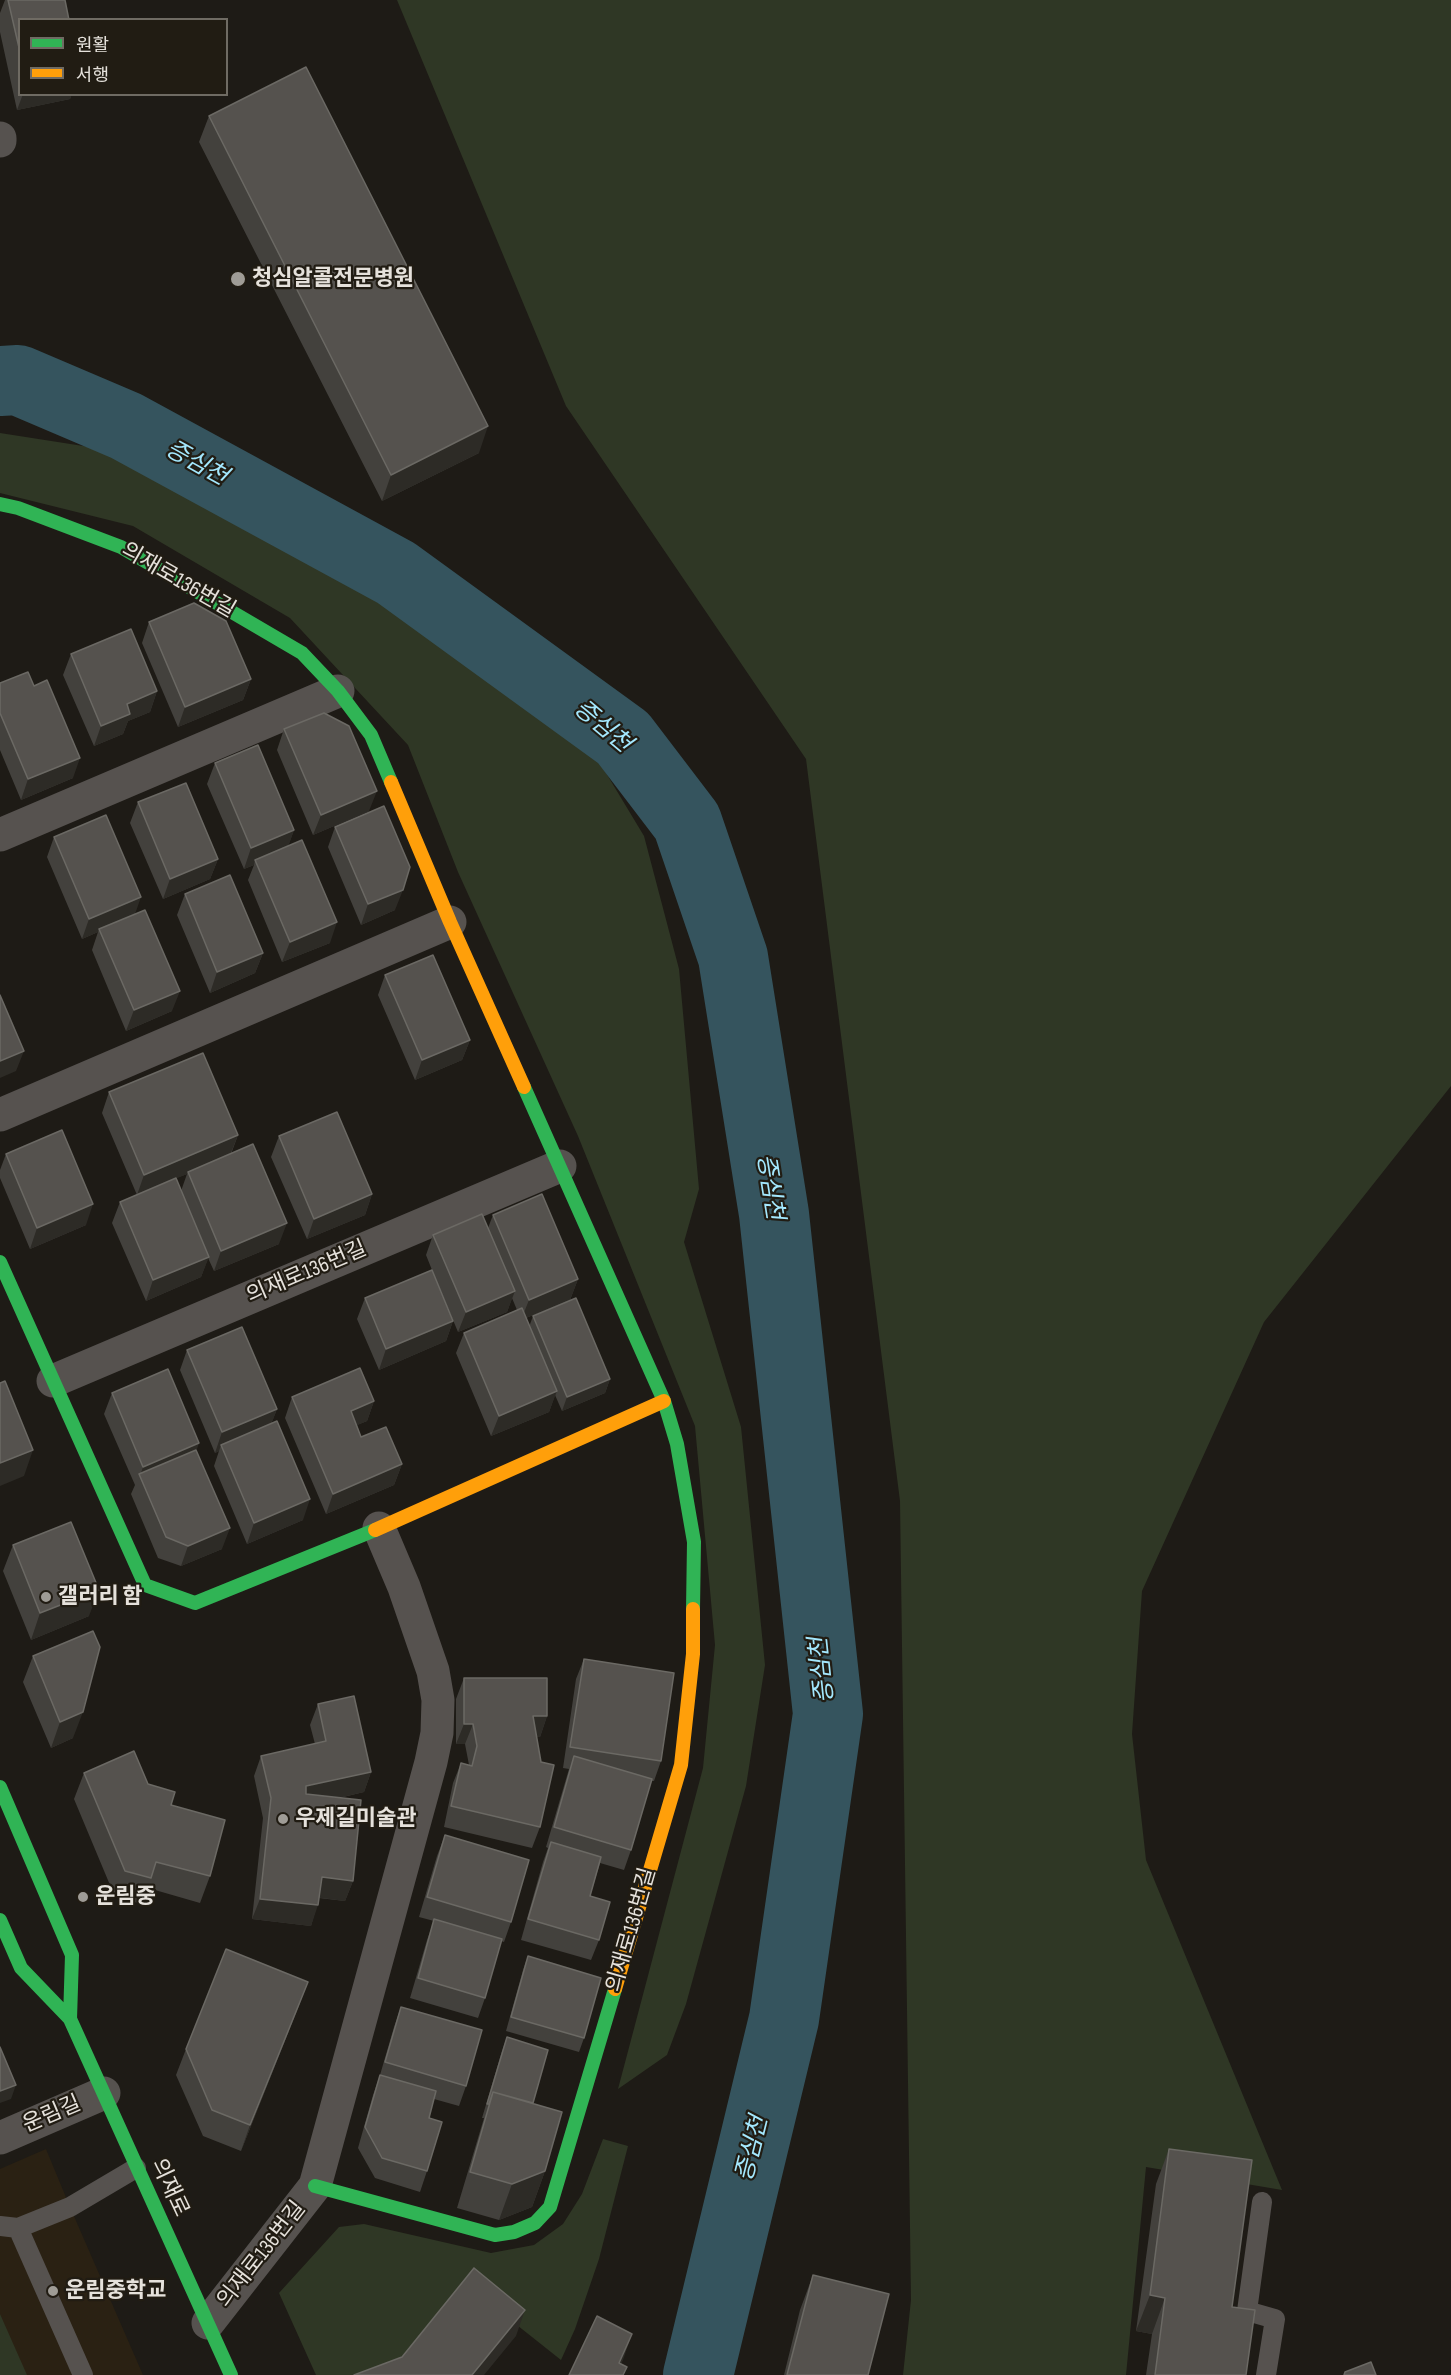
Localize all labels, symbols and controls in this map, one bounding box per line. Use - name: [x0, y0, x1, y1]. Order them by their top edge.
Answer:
- legend: [18, 18, 228, 96]
- text: 원활: [76, 35, 109, 56]
- text: 서행: [76, 65, 109, 86]
- place label: 청심알콜전문병원: [252, 266, 414, 292]
- marker: 청심알콜전문병원: [229, 270, 247, 288]
- water label: 증심천: [160, 435, 232, 493]
- street label: 의재로136번길: [116, 538, 240, 624]
- water label: 증심천: [567, 695, 637, 759]
- water label: 증심천: [750, 1152, 788, 1222]
- street label: 의재로136번길: [243, 1236, 371, 1310]
- place label: 갤러리 함: [58, 1584, 142, 1610]
- marker: 갤러리 함: [39, 1590, 53, 1604]
- water label: 증심천: [805, 1636, 841, 1704]
- place label: 우제길미술관: [295, 1806, 416, 1832]
- marker: 우제길미술관: [276, 1812, 290, 1826]
- street label: 의재로136번길: [602, 1865, 662, 1995]
- place label: 운림중: [95, 1884, 156, 1910]
- marker: 운림중: [76, 1890, 90, 1904]
- street label: 운림길: [19, 2091, 85, 2139]
- water label: 증심천: [731, 2113, 775, 2185]
- street label: 의재로: [144, 2155, 194, 2221]
- street label: 의재로136번길: [212, 2197, 312, 2313]
- place label: 운림중학교: [65, 2278, 166, 2304]
- marker: 운림중학교: [46, 2284, 60, 2298]

